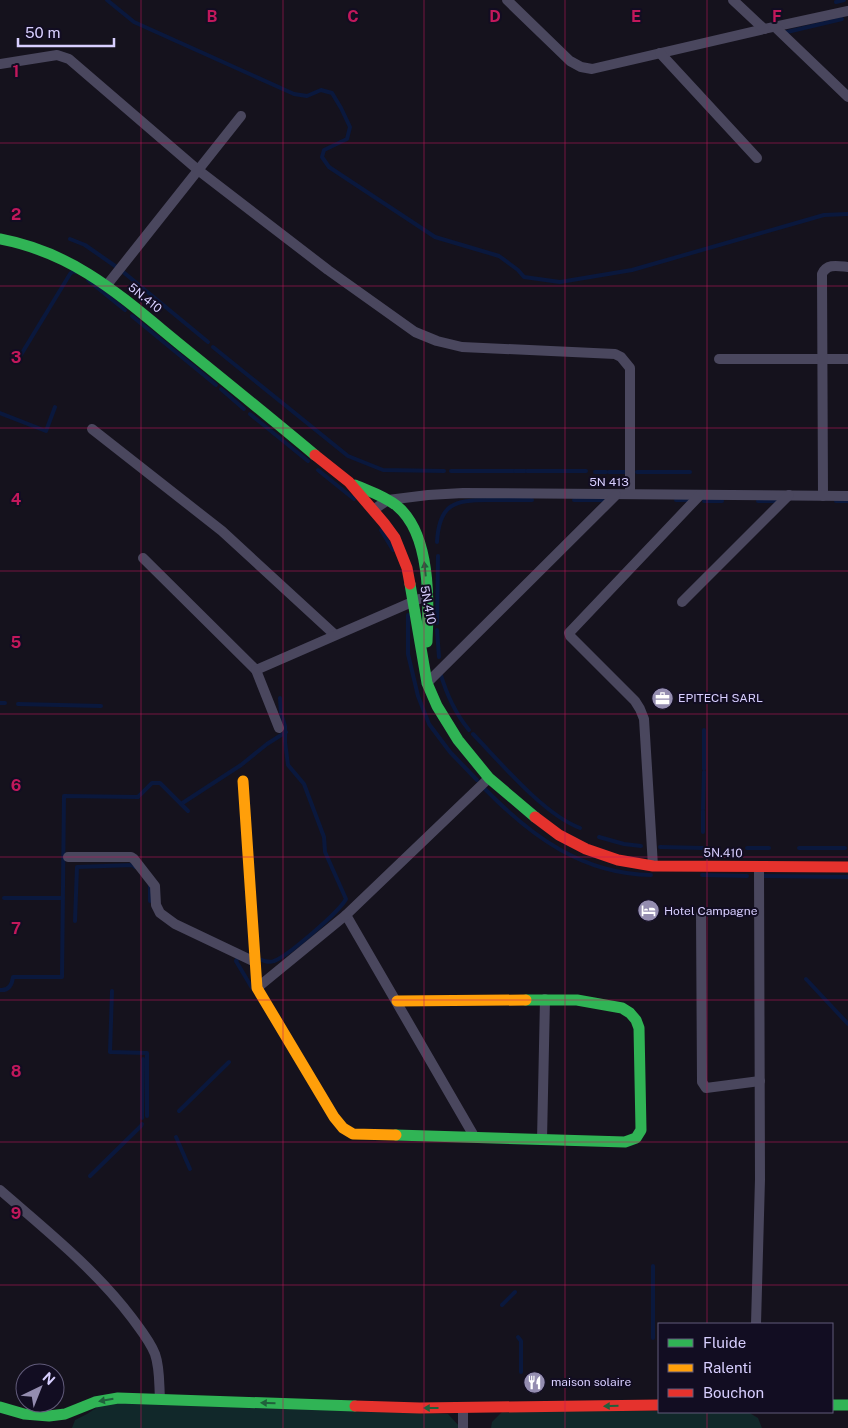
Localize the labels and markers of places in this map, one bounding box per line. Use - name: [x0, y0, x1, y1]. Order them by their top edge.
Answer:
- office icon: EPITECH SARL: [650, 686, 674, 710]
- place label: EPITECH SARL: [678, 691, 763, 705]
- hotel icon: Hotel Campagne: [636, 899, 660, 923]
- place label: Hotel Campagne: [664, 904, 758, 918]
- restaurant icon: maison solaire: [523, 1370, 547, 1394]
- place label: maison solaire: [551, 1375, 631, 1389]

